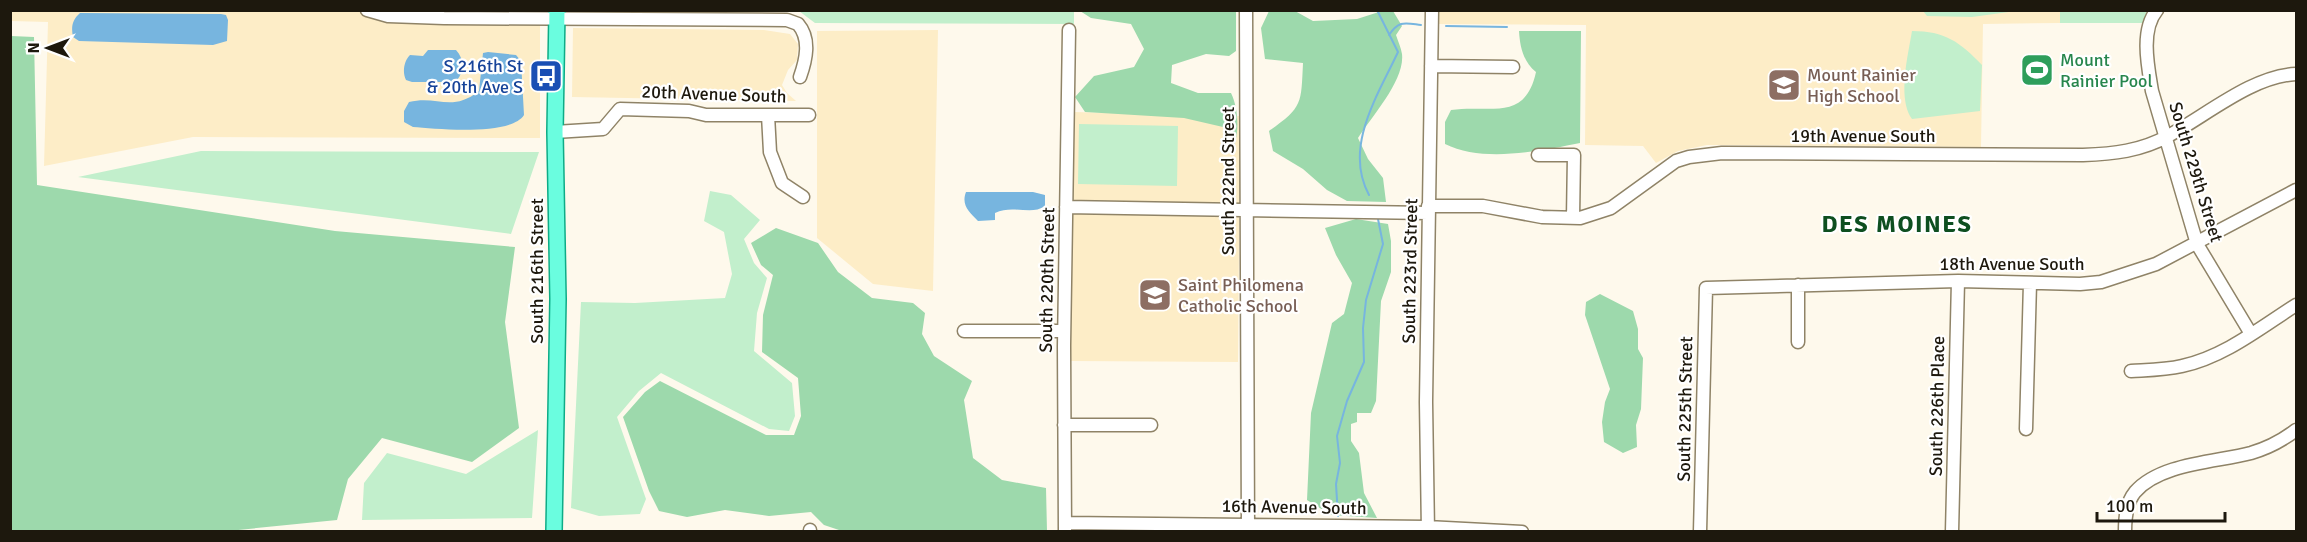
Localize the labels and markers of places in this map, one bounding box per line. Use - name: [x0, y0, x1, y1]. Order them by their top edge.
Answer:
- place label: Mount Rainier Pool: [2060, 49, 2153, 92]
- sports icon: Mount Rainier Pool: [2019, 52, 2055, 88]
- place label: S 216th St & 20th Ave S: [427, 55, 523, 98]
- bus stop icon: S 216th St & 20th Ave S: [528, 58, 564, 94]
- place label: Mount Rainier High School: [1807, 64, 1916, 107]
- school or university icon: Mount Rainier High School: [1766, 67, 1802, 103]
- place label: Saint Philomena Catholic School: [1178, 274, 1304, 317]
- school or university icon: Saint Philomena Catholic School: [1137, 277, 1173, 313]

